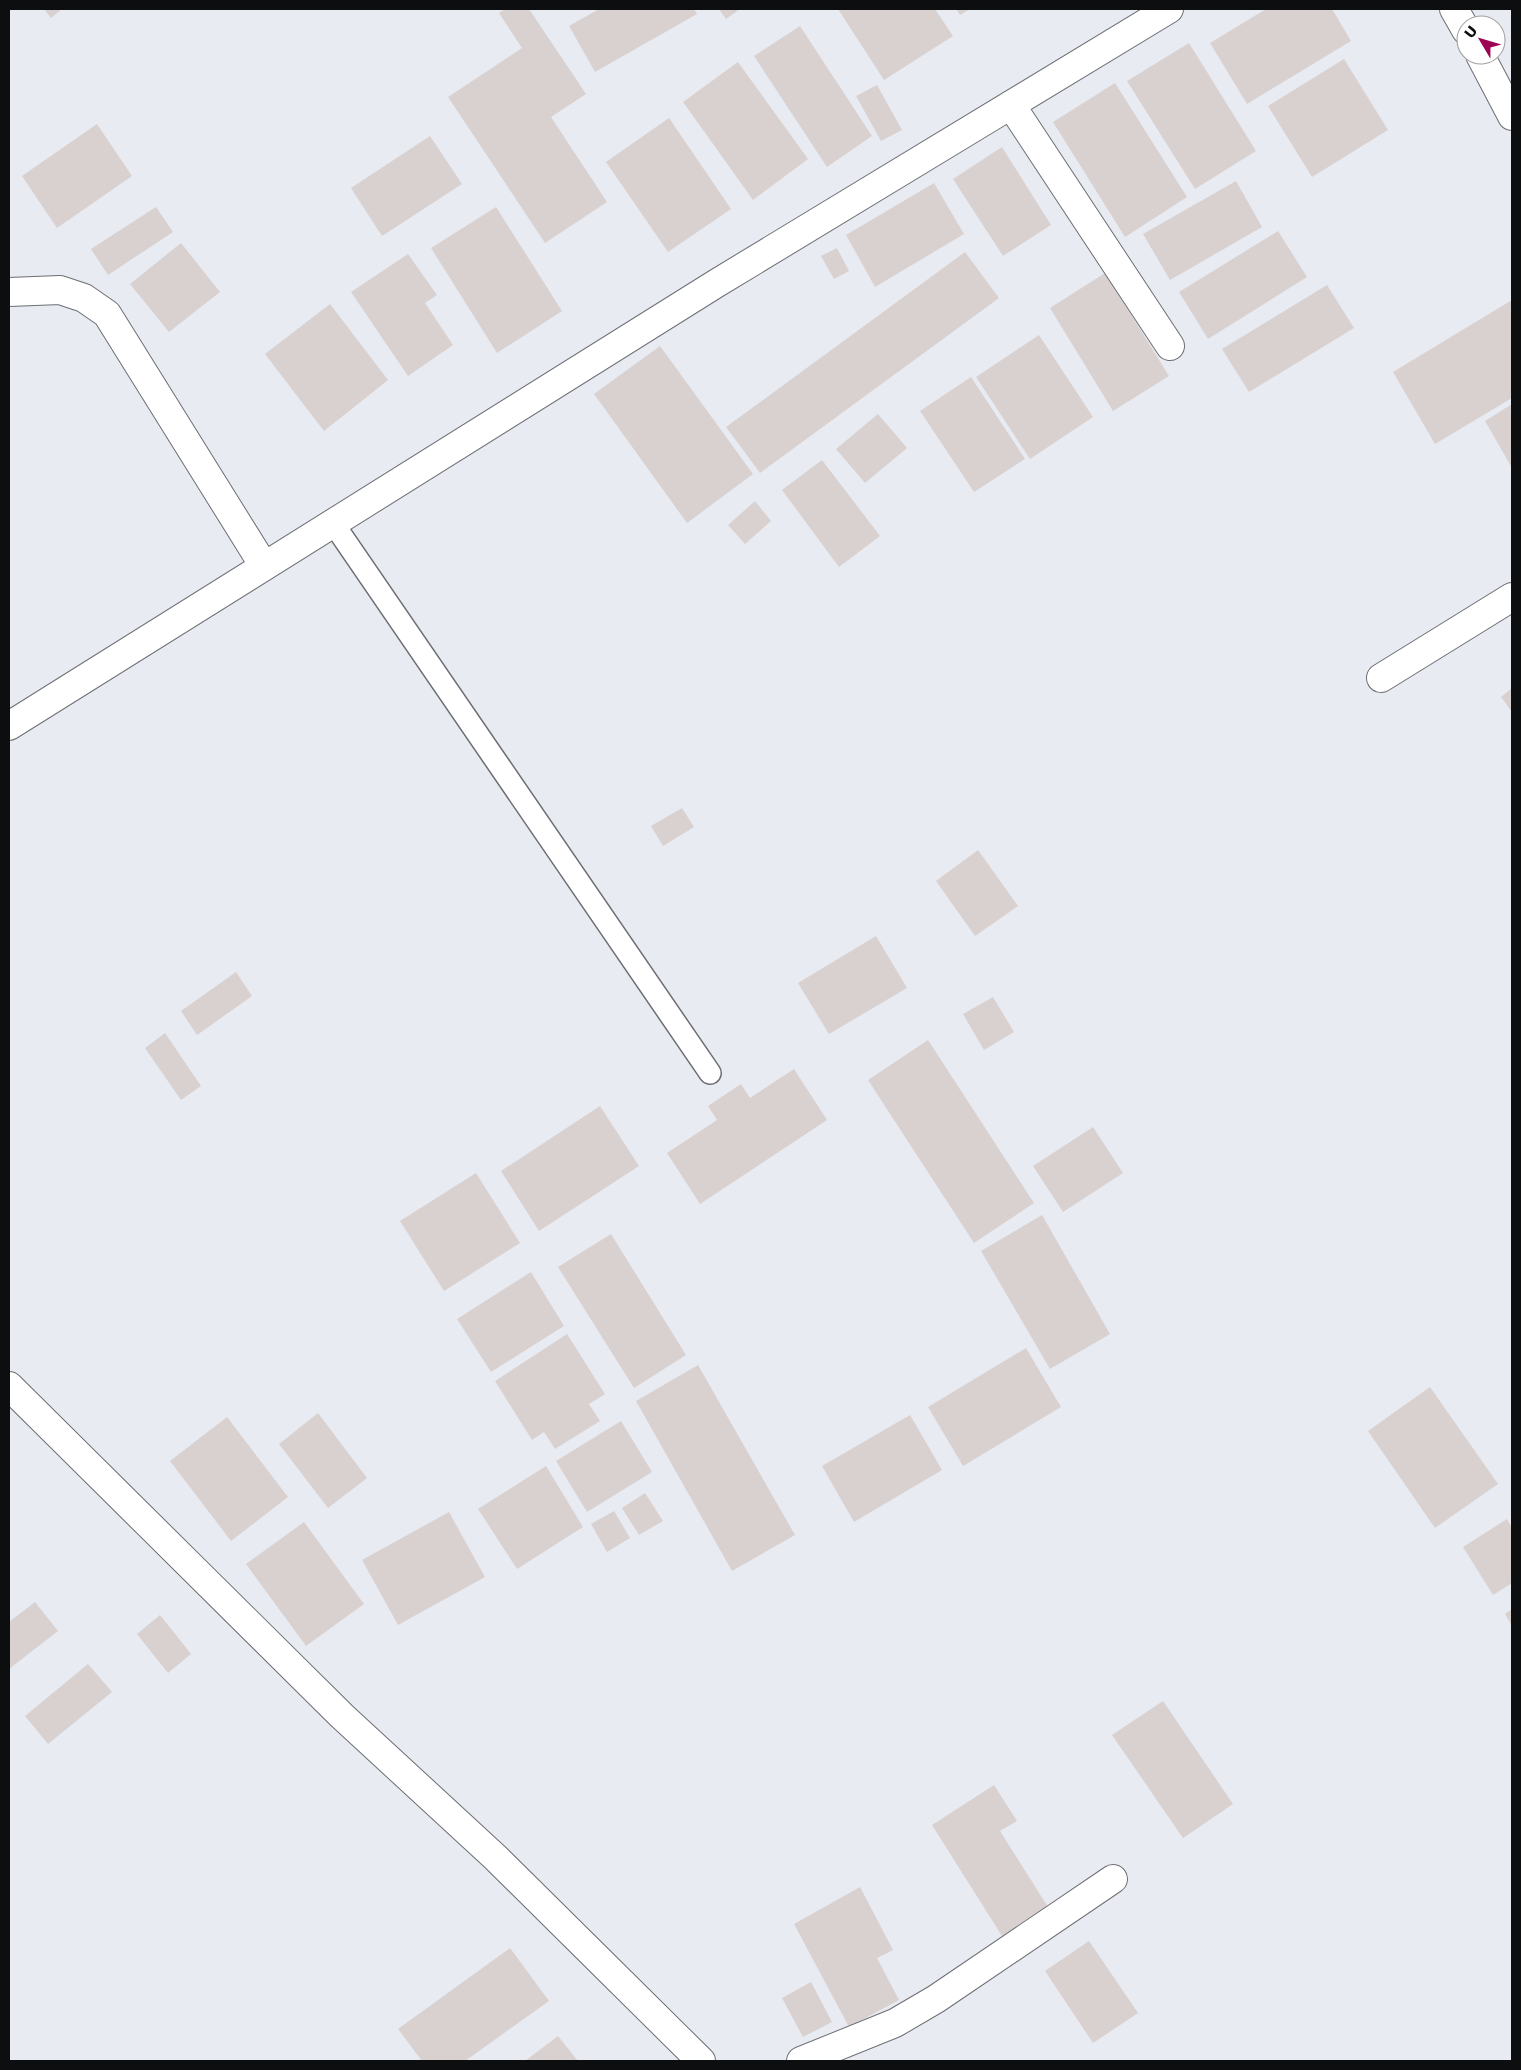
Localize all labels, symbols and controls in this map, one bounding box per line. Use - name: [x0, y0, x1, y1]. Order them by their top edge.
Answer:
- north arrow: [1456, 15, 1506, 65]
- text: U: [1461, 23, 1481, 41]

